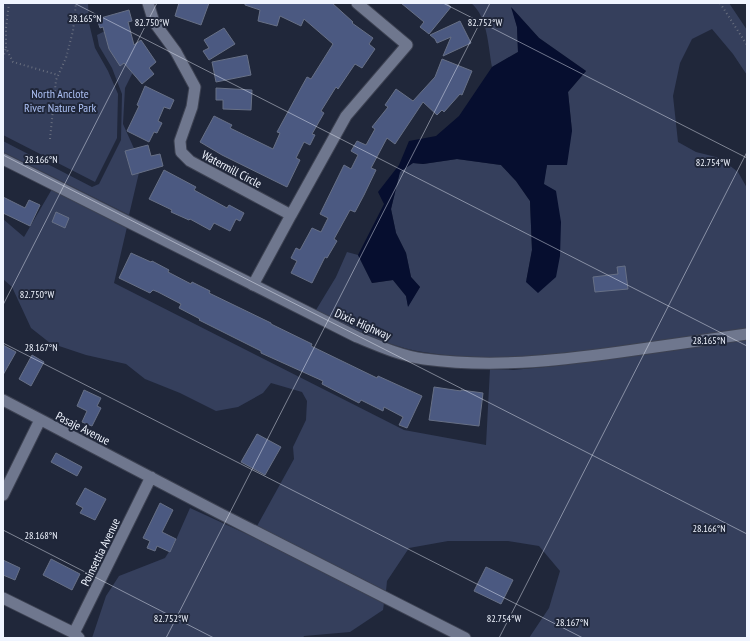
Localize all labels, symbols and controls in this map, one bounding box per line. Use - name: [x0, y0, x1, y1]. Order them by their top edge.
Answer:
- text: 28.165°N: [68, 12, 102, 25]
- text: 82.750°W: [135, 16, 169, 29]
- text: 82.752°W: [468, 16, 502, 29]
- park label: North Anclote River Nature Park: [24, 86, 96, 115]
- street label: Watermill Circle: [199, 147, 265, 191]
- text: 28.166°N: [24, 153, 58, 166]
- text: 82.754°W: [696, 156, 730, 169]
- text: 82.750°W: [20, 288, 54, 301]
- street label: Dixie Highway: [333, 305, 394, 343]
- text: 28.165°N: [692, 334, 726, 347]
- text: 28.167°N: [24, 341, 58, 354]
- street label: Pasaje Avenue: [53, 408, 113, 448]
- street label: Poinsettia Avenue: [77, 516, 123, 588]
- text: 28.166°N: [692, 522, 726, 535]
- text: 28.168°N: [24, 529, 58, 542]
- text: 82.752°W: [154, 612, 188, 625]
- text: 82.754°W: [487, 612, 521, 625]
- text: 28.167°N: [555, 616, 589, 629]

